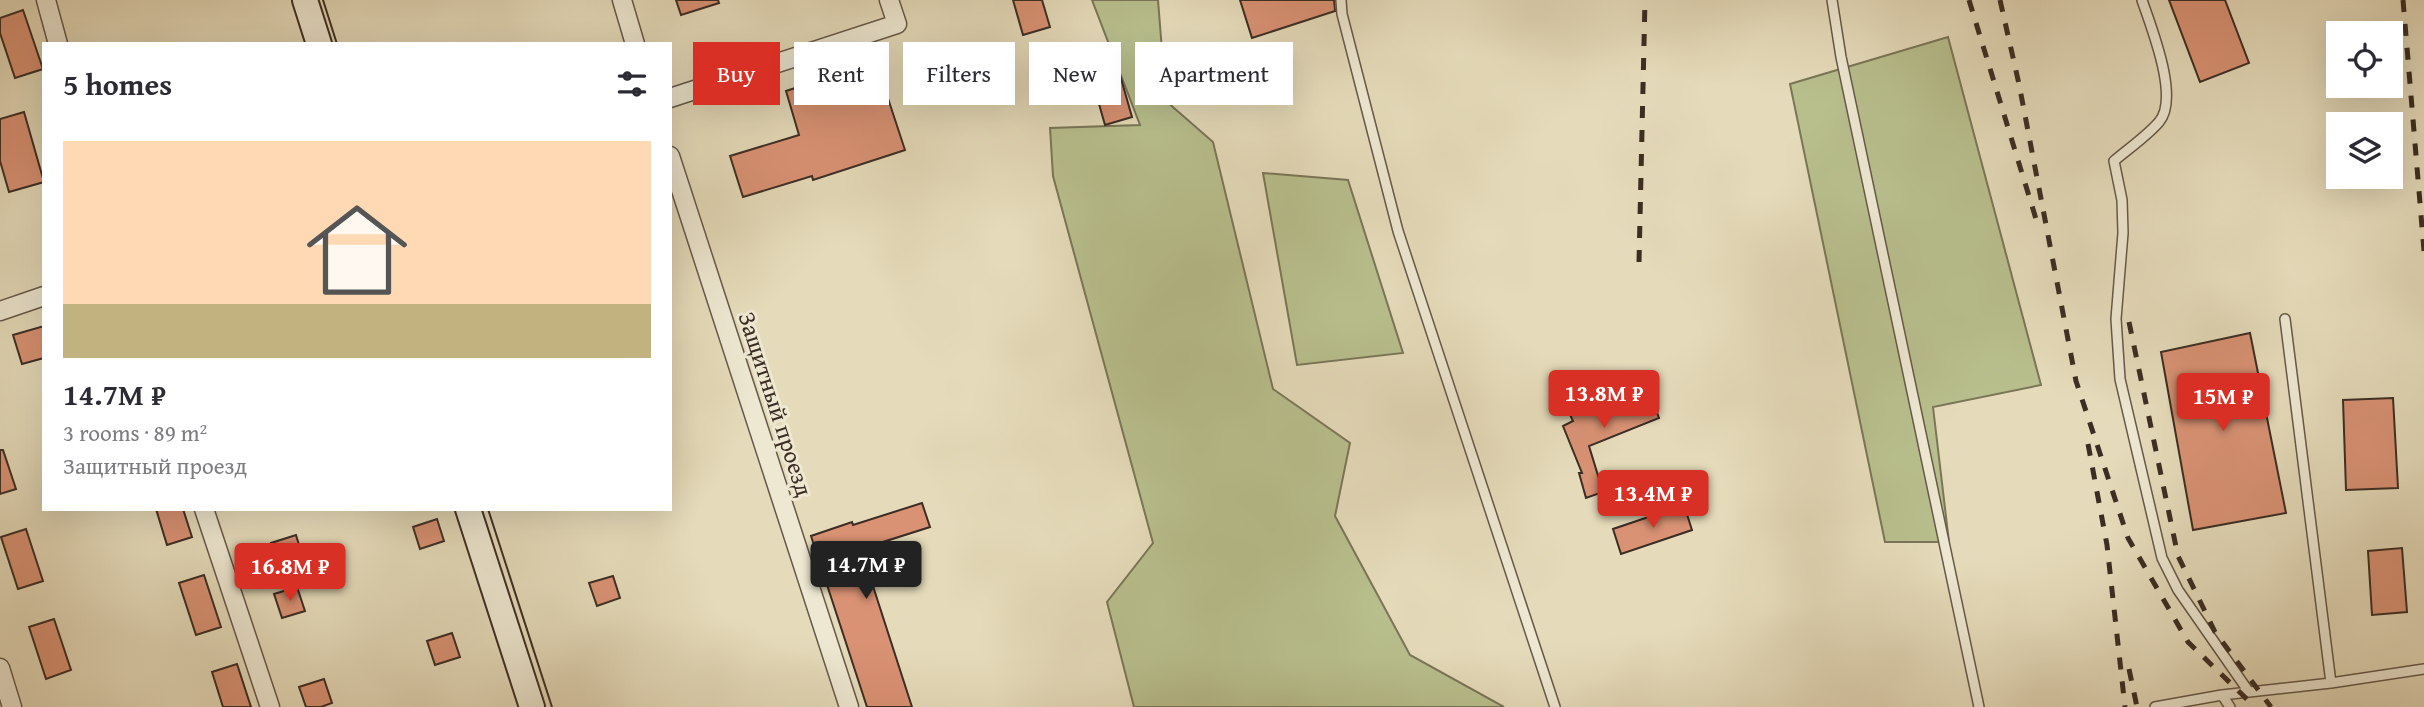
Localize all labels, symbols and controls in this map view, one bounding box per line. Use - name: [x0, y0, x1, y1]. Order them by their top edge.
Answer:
- map controls: [2326, 21, 2403, 189]
- button: locate: [2326, 21, 2403, 98]
- chip: Buy: [693, 42, 780, 105]
- chip: Rent: [794, 42, 889, 105]
- chip: Filters: [903, 42, 1015, 105]
- chip: New: [1029, 42, 1121, 105]
- chip: Apartment: [1135, 42, 1293, 105]
- text: 5 homes: [63, 62, 172, 106]
- icon: filters: [613, 65, 651, 103]
- button: layers: [2326, 112, 2403, 189]
- icon: home: [294, 187, 420, 313]
- street label: Защитный проезд: [730, 307, 822, 501]
- pin: 13.8M ₽: [1539, 370, 1669, 430]
- text: 14.7M ₽: [63, 372, 166, 416]
- pin: 15M ₽: [2174, 374, 2272, 433]
- text: 13.8M ₽: [1564, 376, 1644, 409]
- text: 15M ₽: [2193, 379, 2253, 412]
- text: 3 rooms · 89 m²: [63, 416, 207, 449]
- text: Защитный проезд: [63, 449, 247, 482]
- pin: 13.4M ₽: [1588, 470, 1718, 530]
- text: 13.4M ₽: [1613, 476, 1693, 509]
- pin: 14.7M ₽: [801, 542, 931, 601]
- pin: 16.8M ₽: [225, 544, 355, 603]
- text: 14.7M ₽: [826, 547, 906, 580]
- text: 16.8M ₽: [250, 549, 330, 582]

